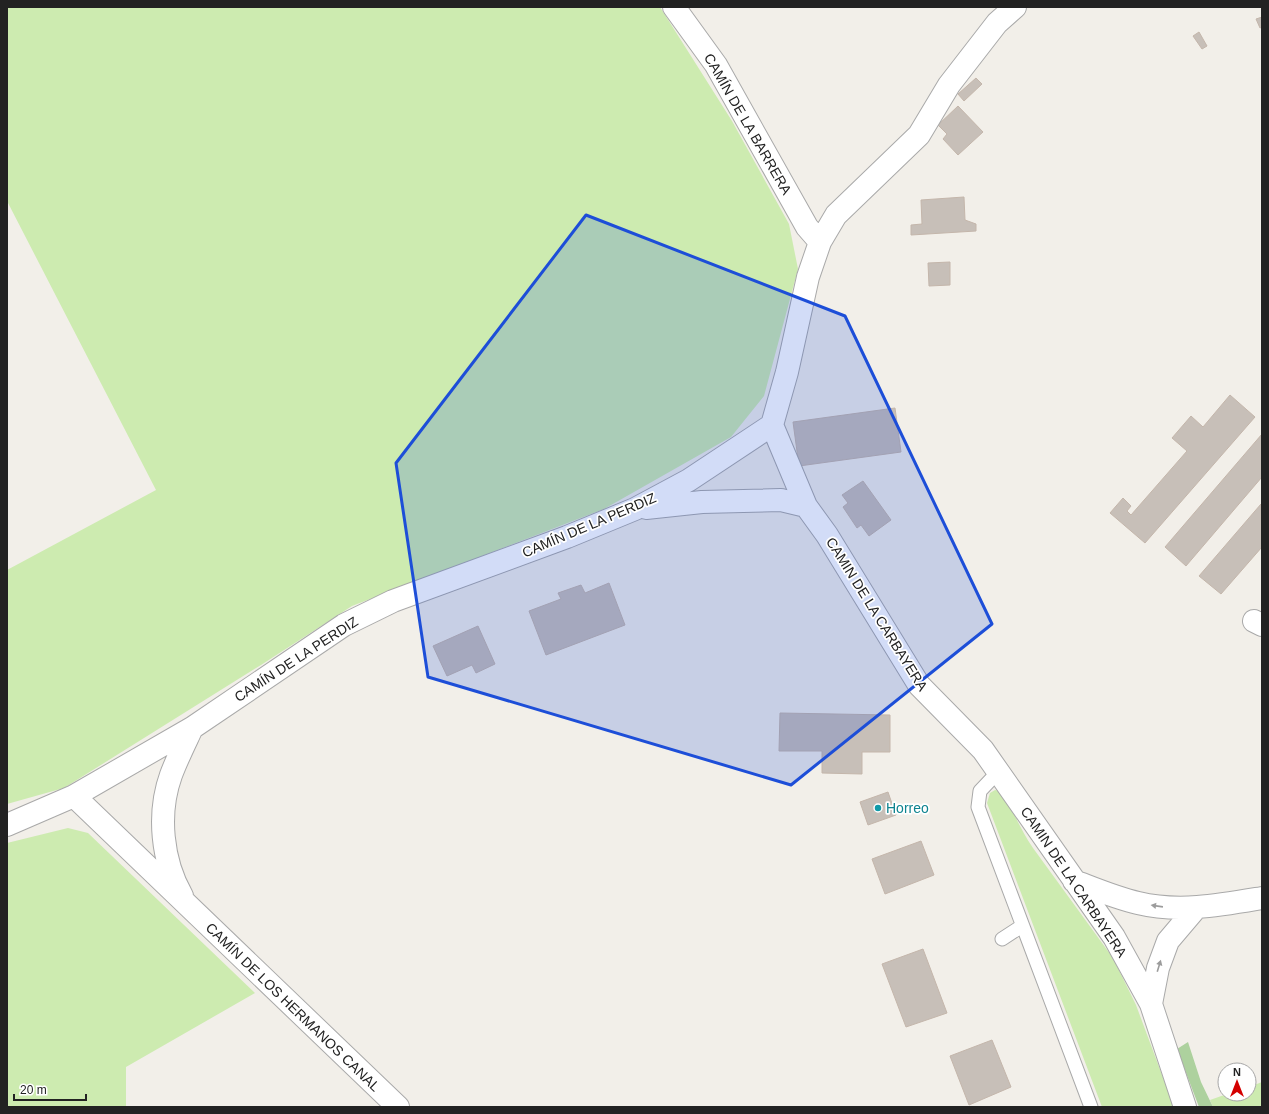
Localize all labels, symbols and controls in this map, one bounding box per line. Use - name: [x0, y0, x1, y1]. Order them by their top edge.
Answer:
- street label: CAMÍN DE LA BARRERA: [701, 51, 795, 198]
- street label: CAMÍN DE LA PERDIZ: [520, 489, 659, 560]
- street label: CAMIN DE LA CARBAYERA: [823, 534, 931, 694]
- street label: CAMÍN DE LA PERDIZ: [231, 613, 361, 705]
- place label: Horreo: [886, 800, 929, 816]
- marker: Horreo: [873, 803, 883, 813]
- street label: CAMIN DE LA CARBAYERA: [1018, 804, 1131, 961]
- one-way arrow: [1151, 903, 1163, 909]
- street label: CAMÍN DE LOS HERMANOS CANAL: [203, 919, 383, 1095]
- one-way arrow: [1156, 959, 1162, 971]
- north arrow: [1217, 1062, 1257, 1102]
- text: N: [1233, 1066, 1241, 1078]
- scale bar: [14, 1076, 86, 1102]
- text: 20 m: [20, 1083, 47, 1097]

